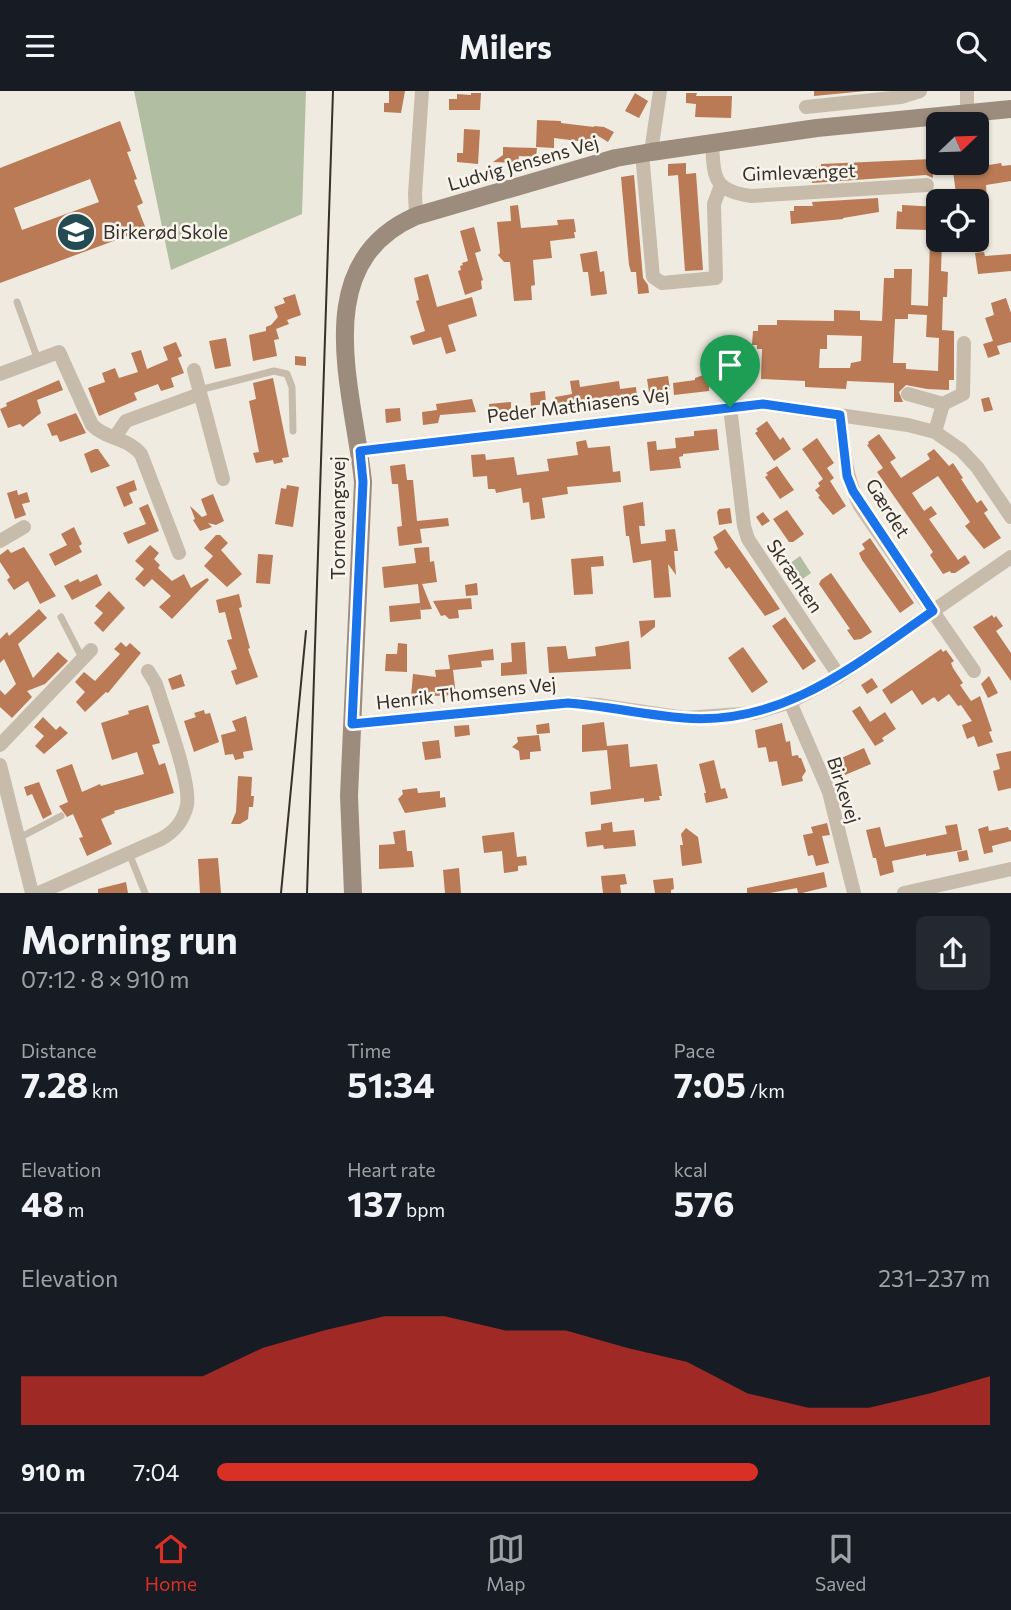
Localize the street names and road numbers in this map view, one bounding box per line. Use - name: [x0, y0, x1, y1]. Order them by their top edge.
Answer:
- street label: Ludvig Jensens Vej: [445, 130, 601, 195]
- street label: Gimlevænget: [742, 158, 856, 185]
- street label: Peder Mathiasens Vej: [485, 382, 671, 427]
- street label: Tornevangsvej: [326, 456, 349, 580]
- street label: Gærdet: [861, 474, 916, 542]
- street label: Skrænten: [762, 535, 828, 617]
- street label: Henrik Thomsens Vej: [375, 672, 557, 713]
- street label: Birkevej: [823, 754, 866, 826]

